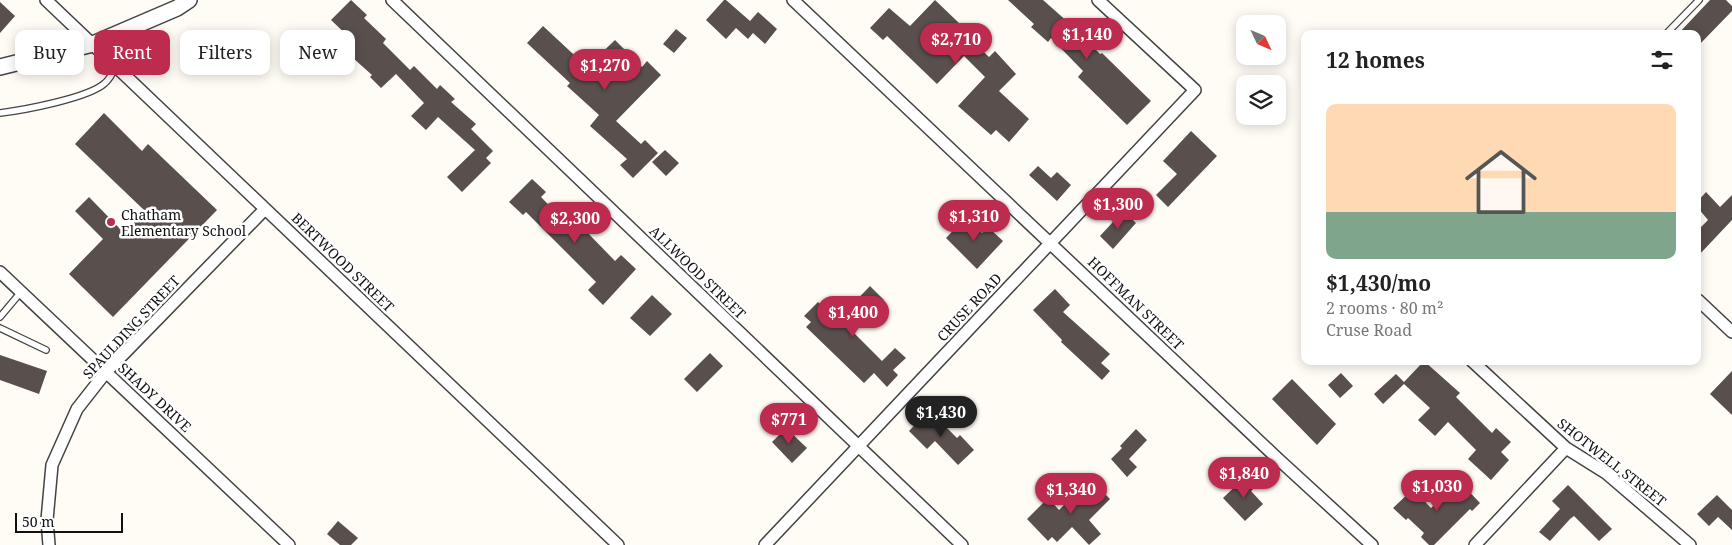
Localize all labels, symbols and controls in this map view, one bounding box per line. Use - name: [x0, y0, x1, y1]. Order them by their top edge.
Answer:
- north arrow: [1236, 15, 1286, 65]
- map controls: [1236, 15, 1286, 125]
- pin: $1,140: [1046, 18, 1128, 60]
- pin: $2,710: [915, 22, 997, 65]
- text: $1,140: [1062, 23, 1112, 45]
- text: $2,710: [931, 28, 981, 50]
- chip: Buy: [15, 30, 84, 75]
- chip: Rent: [94, 30, 170, 75]
- chip: Filters: [180, 30, 270, 75]
- chip: New: [280, 30, 355, 75]
- text: 12 homes: [1326, 46, 1425, 74]
- icon: filters: [1648, 46, 1676, 74]
- pin: $1,270: [564, 48, 646, 91]
- text: $1,270: [580, 54, 630, 76]
- button: layers: [1236, 75, 1286, 125]
- icon: home: [1456, 137, 1546, 227]
- pin: $1,300: [1077, 188, 1159, 230]
- text: $1,300: [1093, 193, 1143, 215]
- pin: $1,310: [933, 200, 1015, 242]
- pin: $2,300: [534, 202, 616, 244]
- place label: Chatham Elementary School: [121, 205, 247, 240]
- text: $1,310: [949, 205, 999, 227]
- text: $2,300: [550, 207, 600, 229]
- street label: BERTWOOD STREET: [288, 208, 399, 316]
- marker: Chatham Elementary School: [105, 216, 117, 228]
- street label: ALLWOOD STREET: [646, 221, 750, 323]
- street label: HOFFMAN STREET: [1084, 252, 1188, 354]
- street label: CRUSE ROAD: [932, 269, 1006, 345]
- text: $1,430/mo: [1326, 269, 1431, 297]
- street label: SPAULDING STREET: [78, 271, 184, 383]
- pin: $1,400: [812, 296, 894, 338]
- text: 2 rooms · 80 m²: [1326, 297, 1443, 319]
- text: $1,400: [828, 301, 878, 323]
- text: Cruse Road: [1326, 319, 1412, 341]
- street label: SHADY DRIVE: [114, 358, 196, 436]
- pin: $1,430: [900, 396, 982, 438]
- text: $1,430: [916, 401, 966, 423]
- pin: $771: [759, 402, 819, 445]
- text: $771: [771, 408, 807, 430]
- street label: SHOTWELL STREET: [1554, 414, 1671, 511]
- pin: $1,840: [1203, 456, 1285, 499]
- text: $1,840: [1219, 462, 1269, 484]
- pin: $1,030: [1396, 470, 1478, 512]
- pin: $1,340: [1030, 472, 1112, 515]
- text: $1,030: [1412, 475, 1462, 497]
- text: $1,340: [1046, 478, 1096, 500]
- scale bar: [15, 510, 122, 533]
- text: 50 m: [22, 512, 55, 531]

